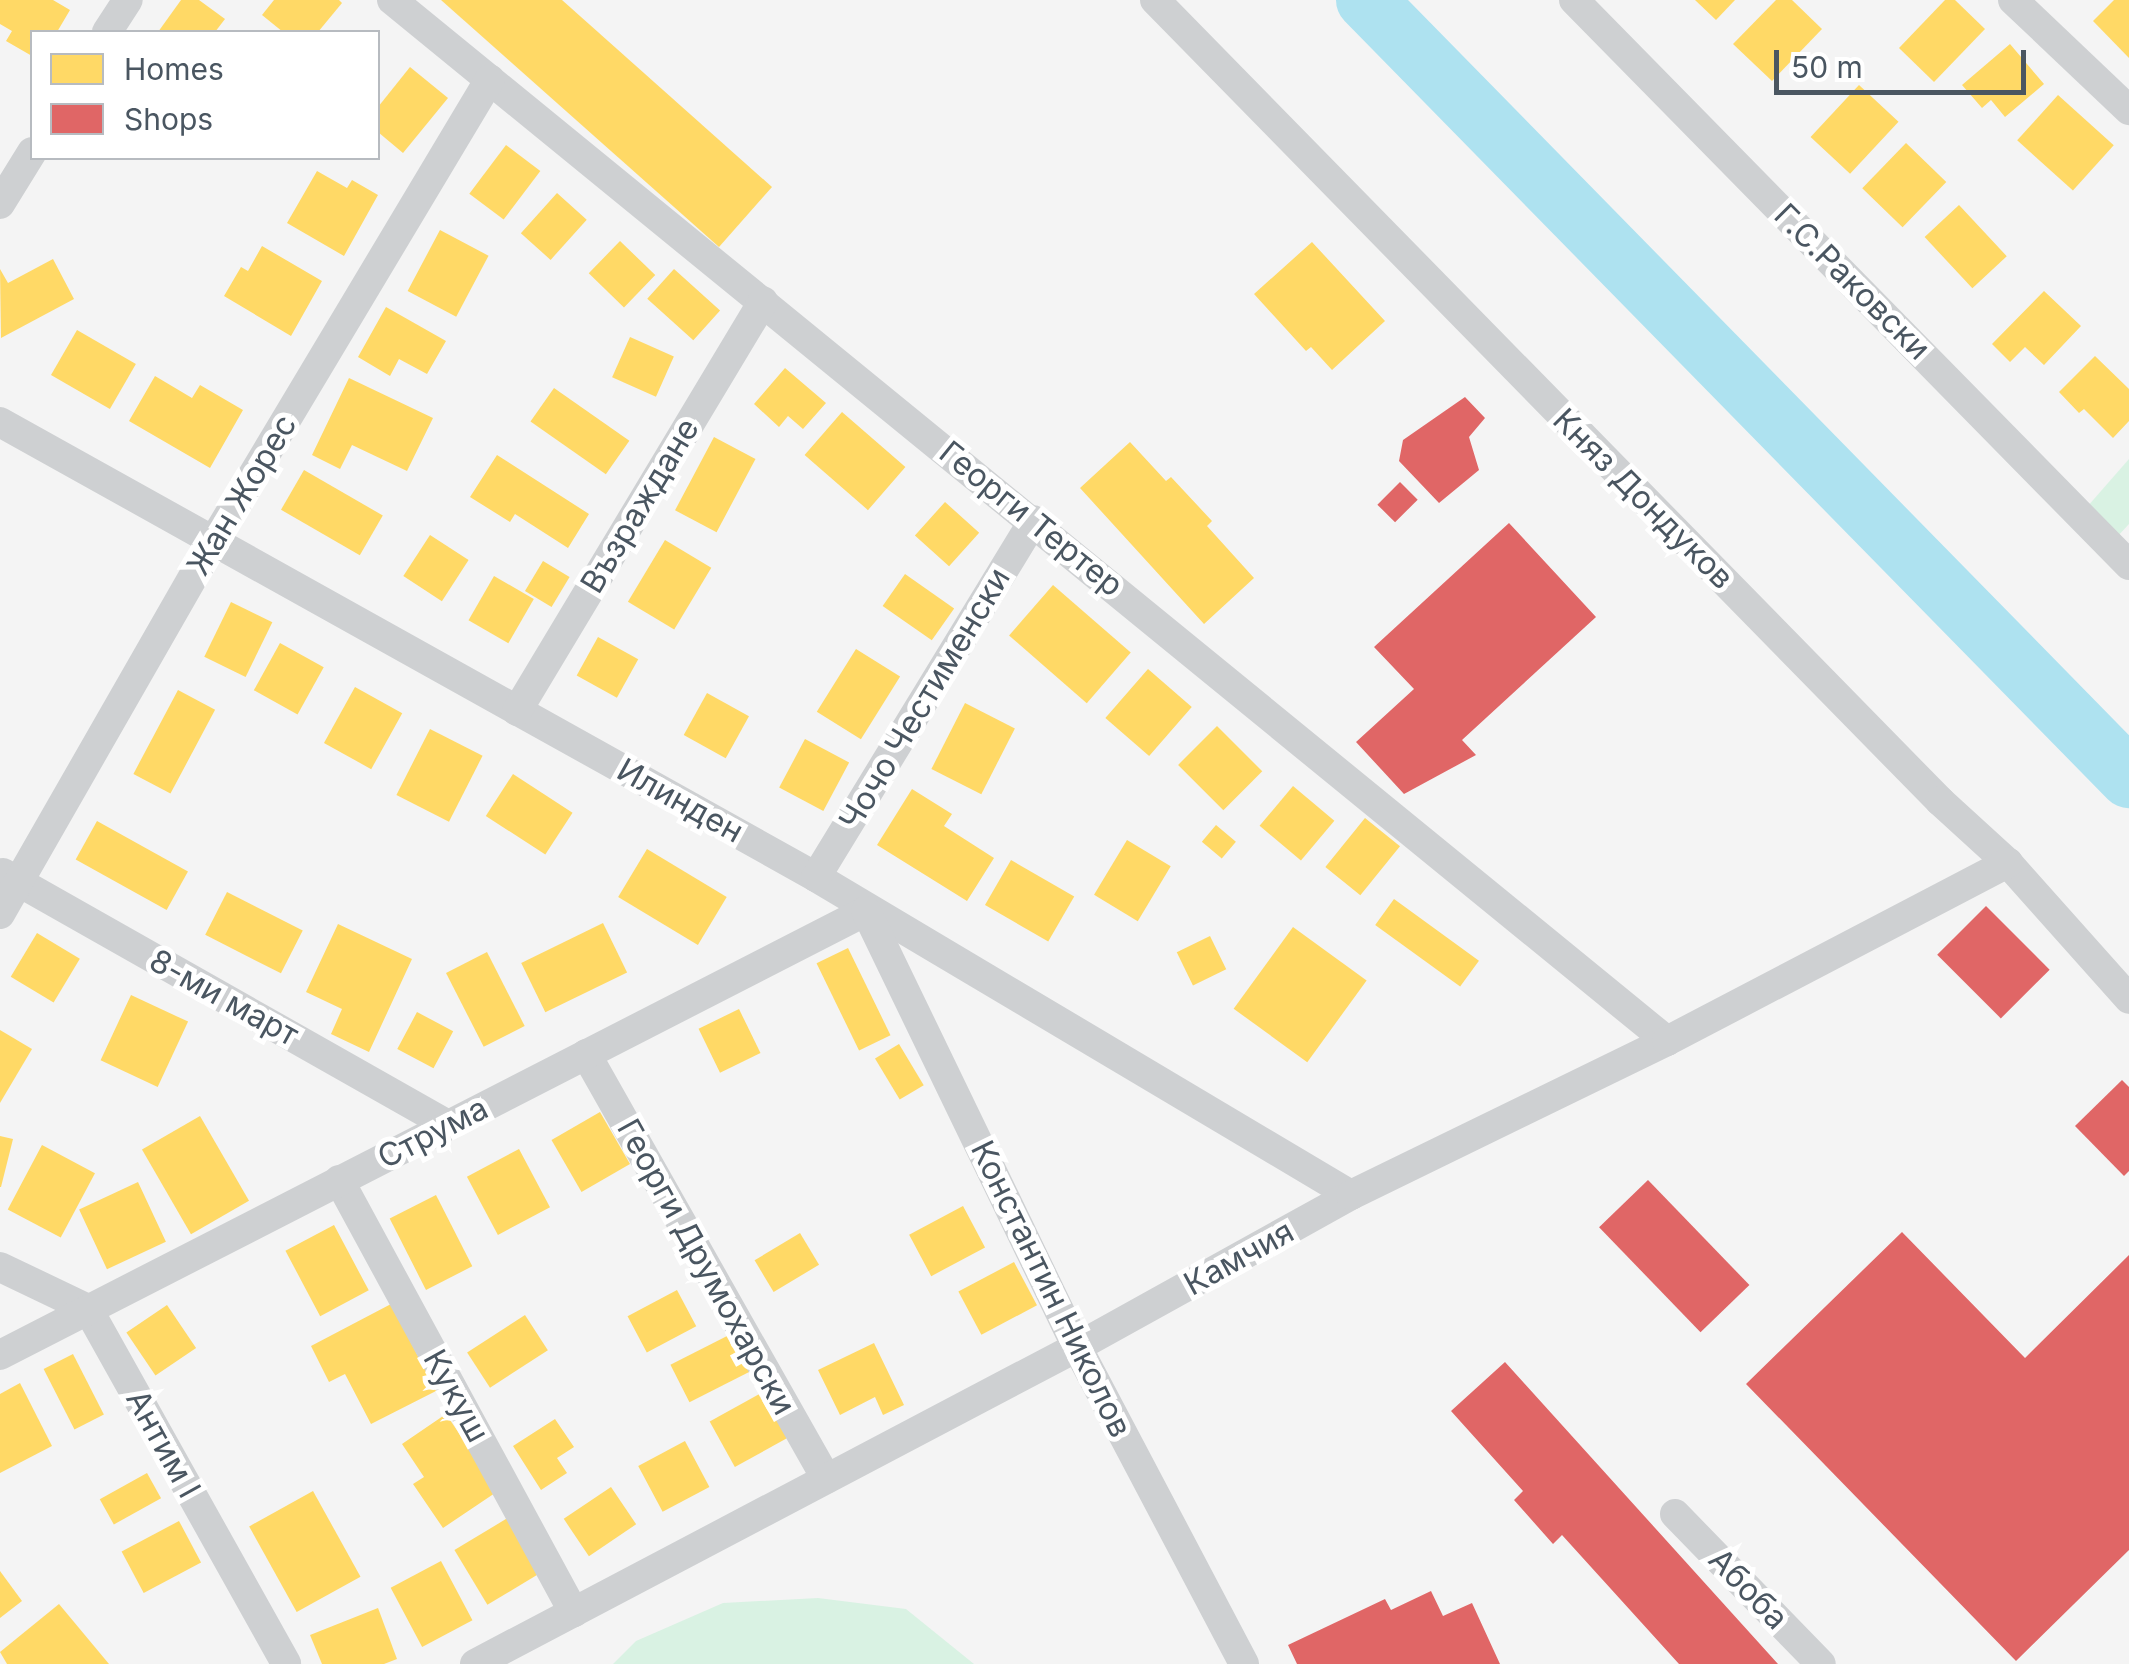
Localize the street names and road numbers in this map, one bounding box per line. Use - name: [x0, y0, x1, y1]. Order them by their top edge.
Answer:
- street label: Г.С.Раковски: [1766, 196, 1938, 368]
- street label: Княз Дондуков: [1545, 401, 1741, 597]
- street label: Жан Жорес: [179, 408, 305, 582]
- street label: Възраждане: [573, 412, 707, 600]
- street label: Георги Тертер: [932, 433, 1130, 605]
- street label: Чочо Честименски: [832, 561, 1018, 837]
- street label: Илинден: [610, 751, 750, 851]
- street label: 8-ми март: [143, 941, 305, 1055]
- street label: Струма: [372, 1089, 494, 1177]
- street label: Георги Друмохарски: [609, 1113, 803, 1421]
- street label: Константин Николов: [963, 1135, 1139, 1443]
- street label: Камчия: [1178, 1212, 1300, 1304]
- street label: Кукуш: [415, 1343, 497, 1449]
- street label: Антим I: [118, 1383, 208, 1505]
- street label: Абоба: [1700, 1541, 1796, 1637]

